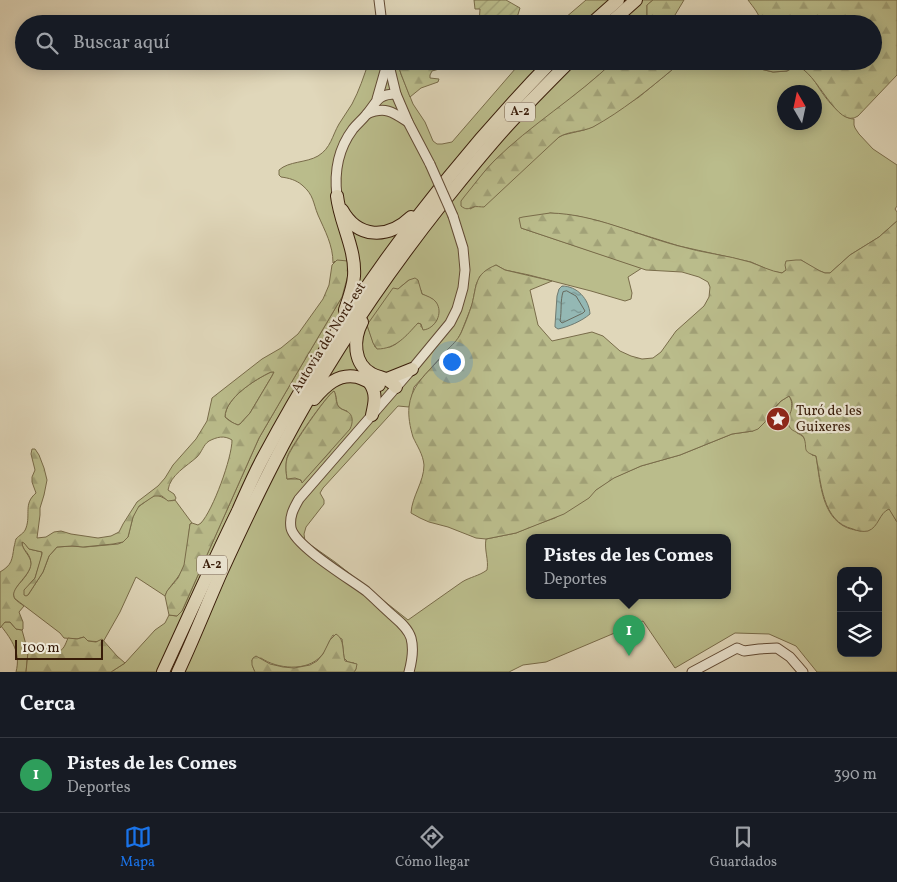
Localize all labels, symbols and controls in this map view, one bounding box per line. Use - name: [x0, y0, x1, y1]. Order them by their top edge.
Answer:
- search box: [15, 15, 882, 70]
- icon: search: [33, 29, 61, 57]
- text: Buscar aquí: [73, 30, 170, 56]
- north arrow: [777, 85, 822, 130]
- road number: A-2: [505, 102, 535, 121]
- street label: Autovia del Nord-est: [287, 279, 371, 397]
- your location: [439, 349, 465, 375]
- place label: Turó de les Guixeres: [796, 402, 862, 437]
- place icon: Turó de les Guixeres: [765, 406, 791, 432]
- popup: [526, 534, 731, 599]
- text: Pistes de les Comes: [543, 543, 714, 569]
- road number: A-2: [197, 556, 227, 574]
- map controls: [837, 567, 882, 657]
- button: locate: [837, 567, 882, 612]
- text: Deportes: [543, 569, 607, 591]
- button: layers: [837, 612, 882, 657]
- pin: 1: [613, 615, 645, 656]
- scale bar: [15, 637, 102, 660]
- text: 100 m: [22, 639, 60, 658]
- text: Cerca: [20, 690, 75, 719]
- text: Pistes de les Comes: [67, 751, 237, 777]
- text: 1: [33, 764, 39, 786]
- text: 390 m: [834, 764, 877, 786]
- text: Deportes: [67, 777, 131, 799]
- tab: Mapa: [120, 823, 155, 872]
- tab: Cómo llegar: [395, 823, 470, 872]
- tab: Guardados: [710, 823, 777, 872]

